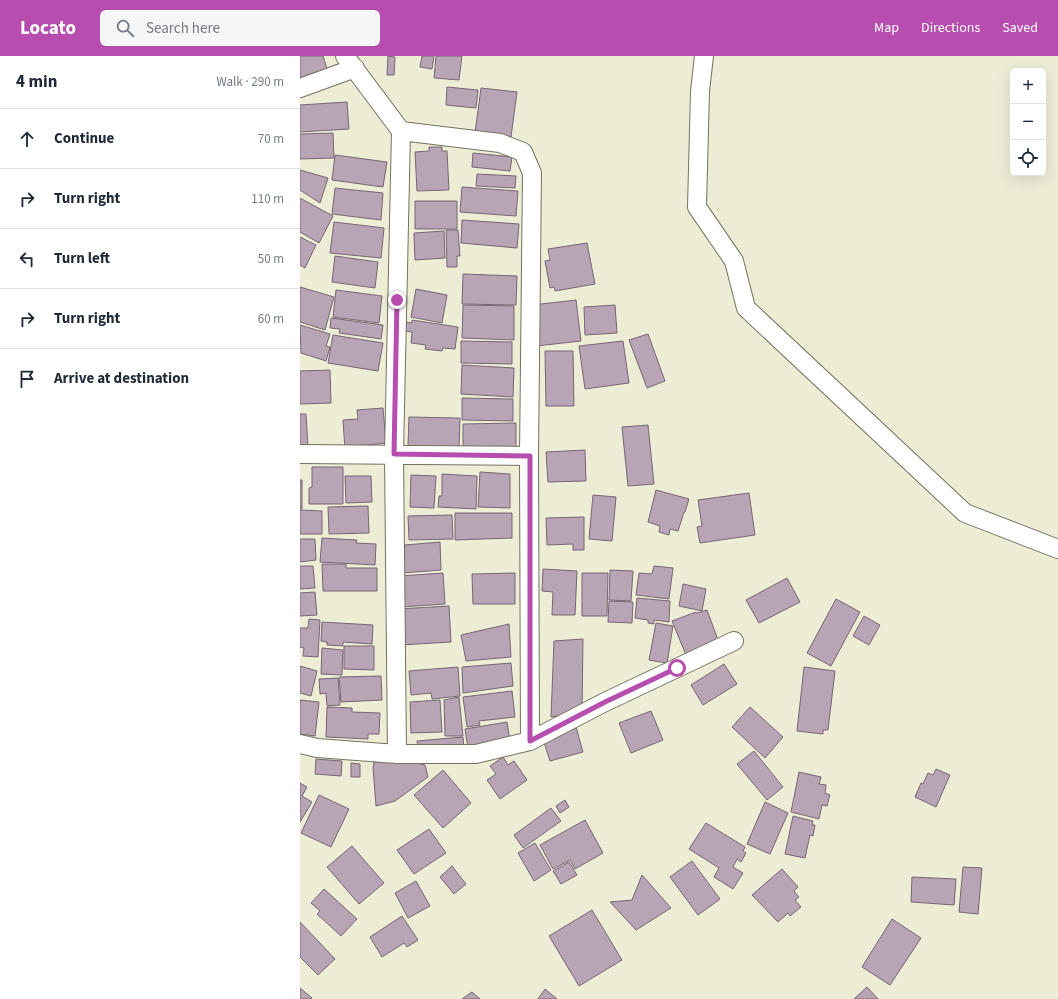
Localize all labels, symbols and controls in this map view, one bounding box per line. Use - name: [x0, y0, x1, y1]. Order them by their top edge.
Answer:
- search box: [100, 10, 380, 46]
- text: Locato: [20, 15, 76, 42]
- icon: search: [114, 17, 136, 39]
- text: Search here: [146, 18, 220, 39]
- text: Map: [874, 18, 899, 38]
- text: Directions: [921, 18, 980, 38]
- text: Saved: [1002, 18, 1038, 38]
- map controls: [1010, 68, 1046, 176]
- button: +: [1010, 68, 1046, 104]
- text: 4 min: [16, 70, 57, 94]
- text: Walk · 290 m: [216, 73, 284, 91]
- button: −: [1010, 104, 1046, 140]
- icon: ahead: [16, 128, 38, 150]
- text: Continue: [54, 128, 114, 149]
- text: 70 m: [258, 130, 284, 148]
- button: locate: [1010, 140, 1046, 176]
- icon: right: [16, 188, 38, 210]
- text: Turn right: [54, 188, 120, 209]
- text: 110 m: [251, 190, 284, 208]
- icon: left: [16, 248, 38, 270]
- text: Turn left: [54, 248, 110, 269]
- text: 50 m: [258, 250, 284, 268]
- route end: [388, 291, 406, 309]
- icon: right: [16, 308, 38, 330]
- text: Turn right: [54, 308, 120, 329]
- text: 60 m: [258, 310, 284, 328]
- icon: arrive: [16, 368, 38, 390]
- text: Arrive at destination: [54, 368, 189, 389]
- route start: [668, 659, 686, 677]

